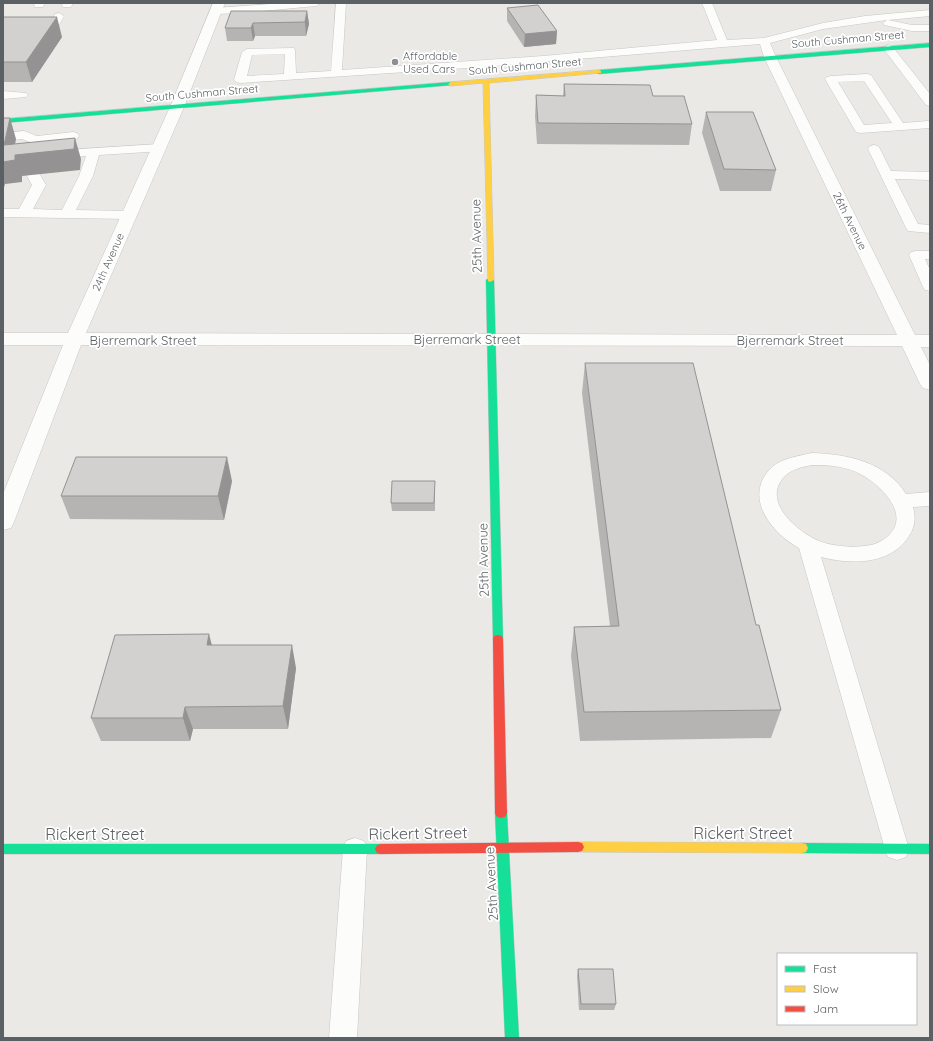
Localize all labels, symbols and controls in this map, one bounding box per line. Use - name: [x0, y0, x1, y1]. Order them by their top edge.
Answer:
- street label: South Cushman Street: [791, 27, 905, 51]
- place label: Affordable Used Cars: [403, 49, 457, 76]
- street label: South Cushman Street: [468, 54, 582, 78]
- marker: Affordable Used Cars: [390, 57, 400, 67]
- street label: South Cushman Street: [145, 81, 259, 105]
- street label: 26th Avenue: [830, 190, 870, 252]
- street label: 25th Avenue: [467, 199, 485, 273]
- street label: 24th Avenue: [89, 231, 127, 293]
- street label: Bjerremark Street: [413, 331, 521, 347]
- street label: Bjerremark Street: [89, 332, 197, 348]
- street label: Bjerremark Street: [736, 332, 844, 348]
- street label: 25th Avenue: [474, 523, 492, 597]
- street label: Rickert Street: [368, 822, 468, 844]
- street label: Rickert Street: [693, 823, 793, 843]
- street label: Rickert Street: [45, 824, 145, 844]
- street label: 25th Avenue: [481, 847, 501, 921]
- legend: [777, 953, 917, 1025]
- text: Fast: [813, 961, 837, 976]
- text: Slow: [813, 981, 839, 996]
- text: Jam: [813, 1001, 838, 1016]

